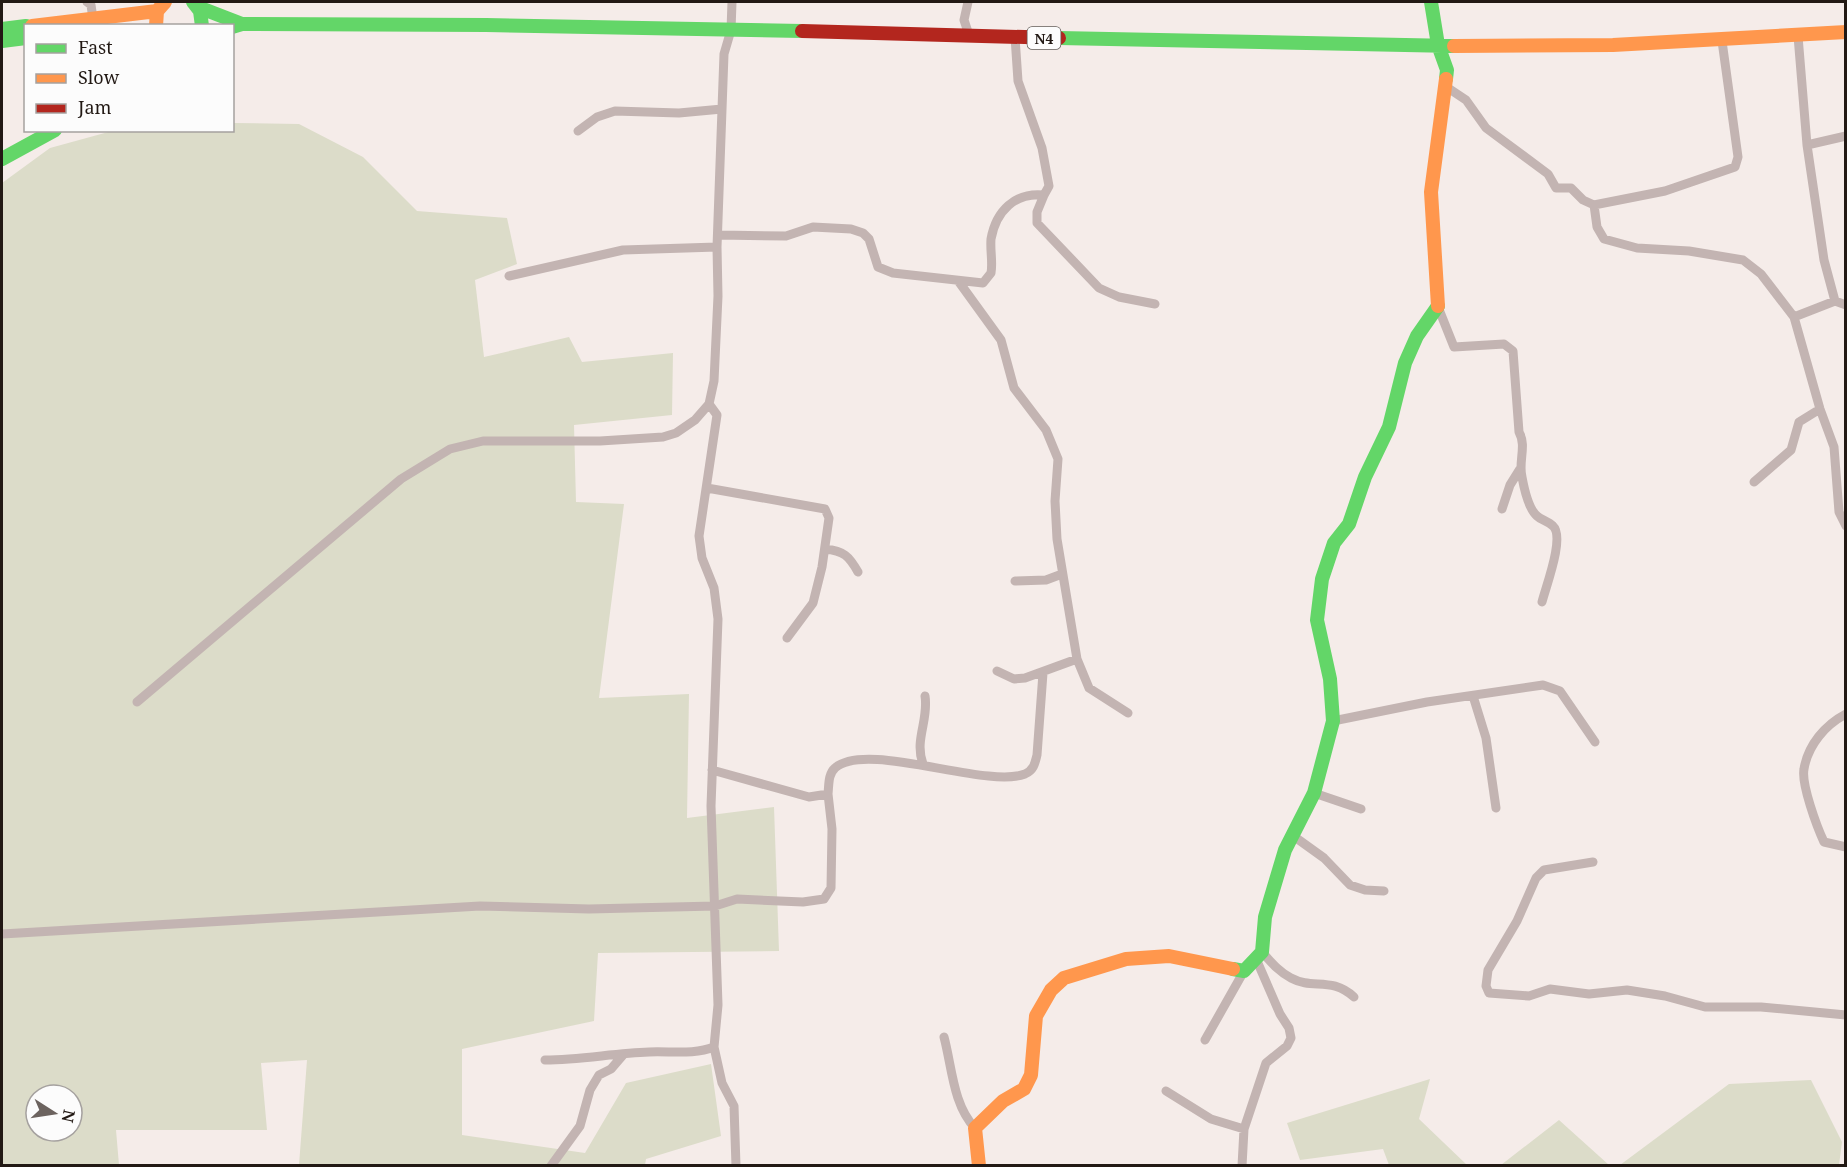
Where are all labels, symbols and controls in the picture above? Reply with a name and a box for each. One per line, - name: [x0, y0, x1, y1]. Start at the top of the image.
- legend: [24, 24, 234, 132]
- road number: N4: [1028, 27, 1060, 49]
- text: Fast: [78, 35, 113, 59]
- text: Slow: [78, 65, 120, 89]
- text: Jam: [77, 95, 112, 119]
- north arrow: [24, 1083, 84, 1143]
- text: N: [57, 1108, 81, 1125]

